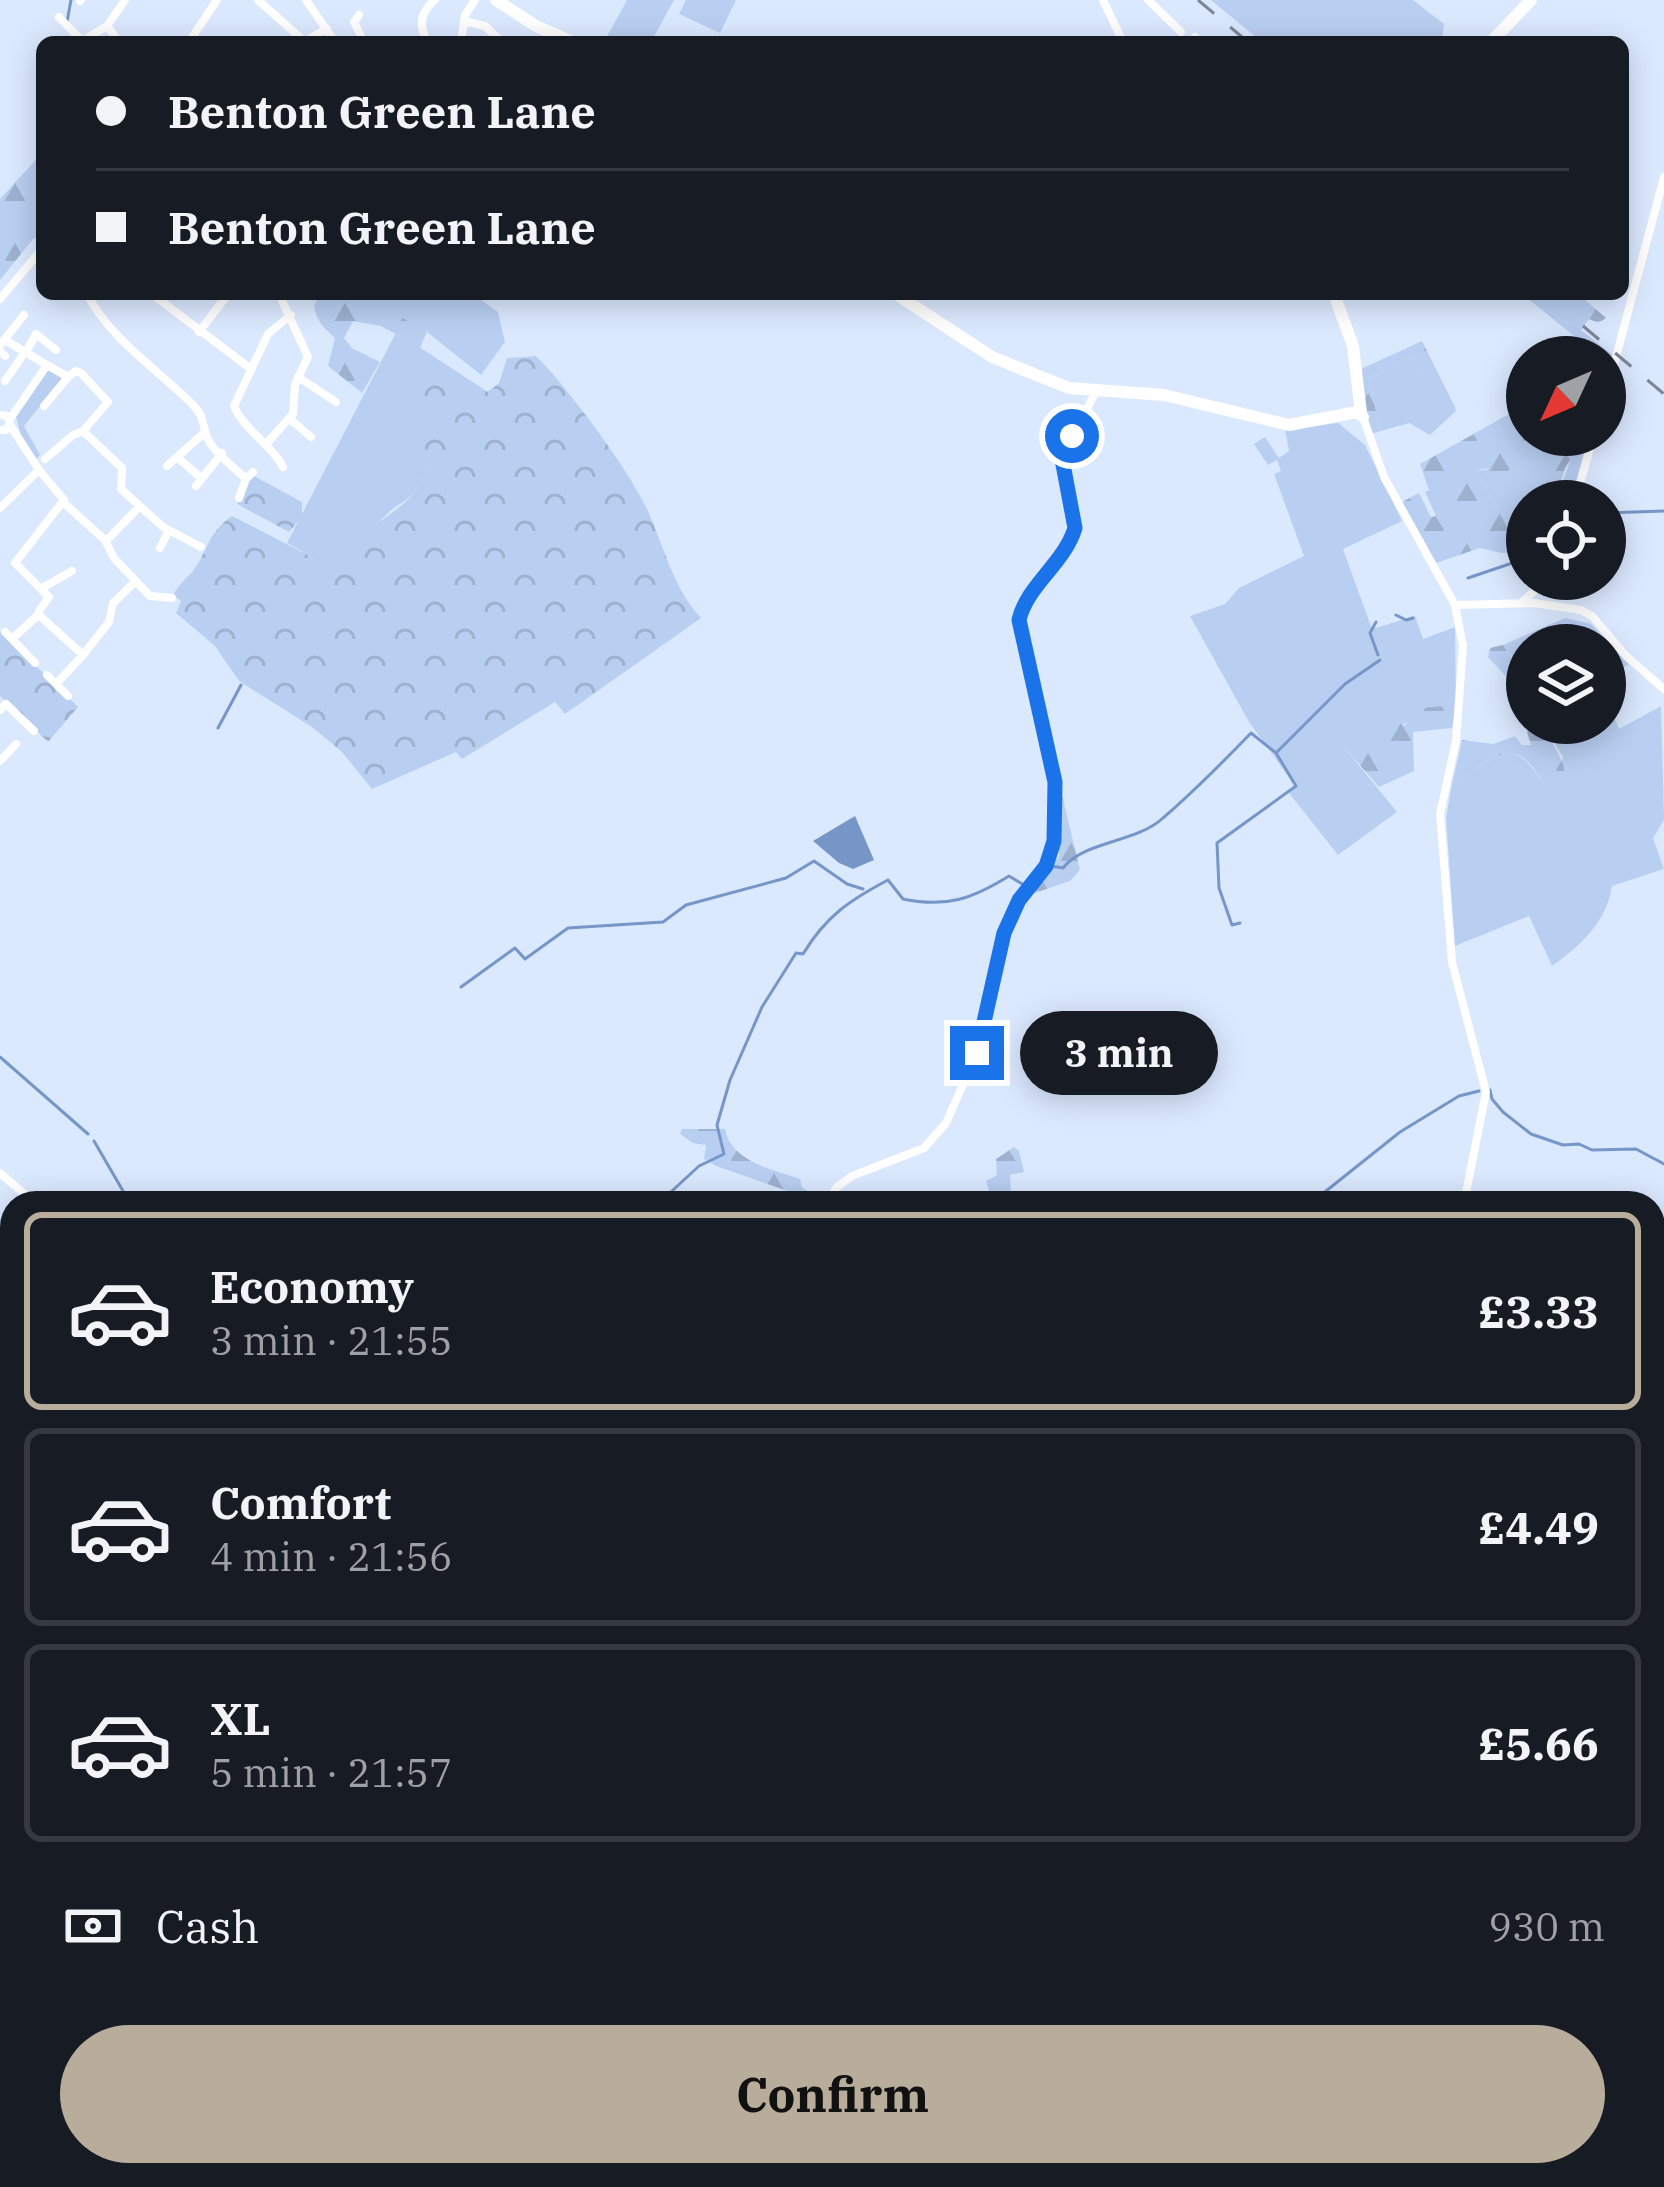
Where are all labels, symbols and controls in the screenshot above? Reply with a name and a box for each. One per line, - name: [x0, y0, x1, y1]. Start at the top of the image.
- text: Benton Green Lane: [168, 82, 596, 140]
- text: Benton Green Lane: [168, 198, 596, 256]
- north arrow: [1506, 336, 1626, 456]
- map controls: [1506, 336, 1626, 744]
- route start: [1045, 409, 1099, 463]
- button: locate: [1506, 480, 1626, 600]
- button: layers: [1506, 624, 1626, 744]
- callout: 3 min: [1019, 1011, 1217, 1095]
- route end: [950, 1026, 1004, 1080]
- text: 3 min: [1064, 1027, 1174, 1078]
- icon: car: [66, 1257, 174, 1365]
- text: Economy: [210, 1257, 414, 1315]
- text: £3.33: [1479, 1282, 1599, 1340]
- text: 3 min · 21:55: [210, 1315, 452, 1366]
- icon: car: [66, 1473, 174, 1581]
- text: Comfort: [210, 1473, 391, 1531]
- text: £4.49: [1479, 1498, 1599, 1556]
- text: 4 min · 21:56: [210, 1531, 452, 1582]
- icon: car: [66, 1689, 174, 1797]
- text: XL: [210, 1689, 271, 1747]
- text: £5.66: [1479, 1714, 1599, 1772]
- text: 5 min · 21:57: [210, 1747, 452, 1798]
- icon: cash: [60, 1893, 126, 1959]
- text: Cash: [156, 1897, 259, 1955]
- text: 930 m: [1489, 1901, 1605, 1952]
- button: Confirm: [60, 2025, 1605, 2163]

